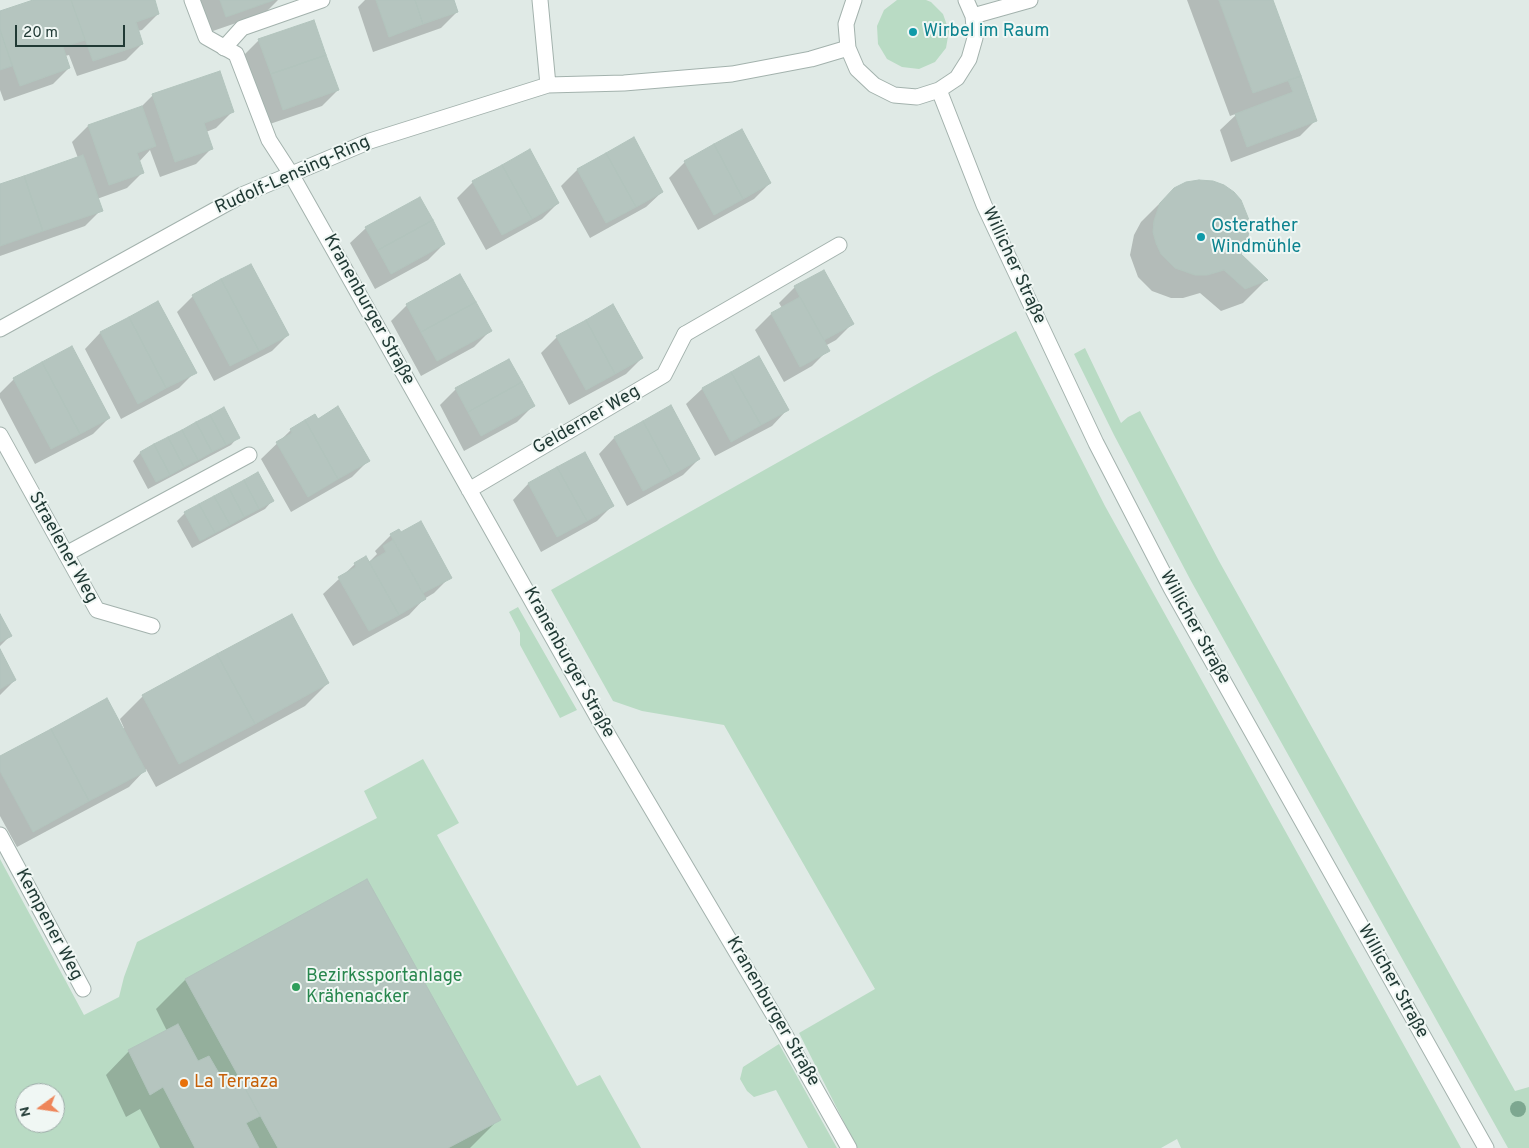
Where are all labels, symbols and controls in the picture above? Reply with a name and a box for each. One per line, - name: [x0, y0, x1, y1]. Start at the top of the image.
- scale bar: [18, 15, 128, 47]
- place label: Wirbel im Raum: [923, 21, 1049, 43]
- text: 20 m: [23, 24, 58, 43]
- marker: Wirbel im Raum: [907, 26, 919, 38]
- street label: Rudolf-Lensing-Ring: [212, 132, 374, 220]
- street label: Willicher Straße: [976, 204, 1050, 328]
- place label: Osterather Windmühle: [1211, 216, 1301, 258]
- street label: Kranenburger Straße: [318, 231, 418, 389]
- marker: Osterather Windmühle: [1195, 231, 1207, 243]
- street label: Gelderner Weg: [530, 382, 644, 460]
- street label: Straelener Weg: [23, 489, 101, 607]
- street label: Willicher Straße: [1154, 567, 1234, 689]
- street label: Kranenburger Straße: [518, 584, 618, 742]
- street label: Kempener Weg: [9, 865, 87, 985]
- street label: Willicher Straße: [1352, 921, 1432, 1043]
- street label: Kranenburger Straße: [720, 933, 824, 1091]
- place label: Bezirkssportanlage Krähenacker: [306, 966, 462, 1009]
- marker: Bezirkssportanlage Krähenacker: [290, 981, 302, 993]
- place label: La Terraza: [194, 1072, 278, 1094]
- marker: La Terraza: [178, 1077, 190, 1089]
- north arrow: [15, 1083, 65, 1133]
- text: N: [16, 1105, 35, 1118]

